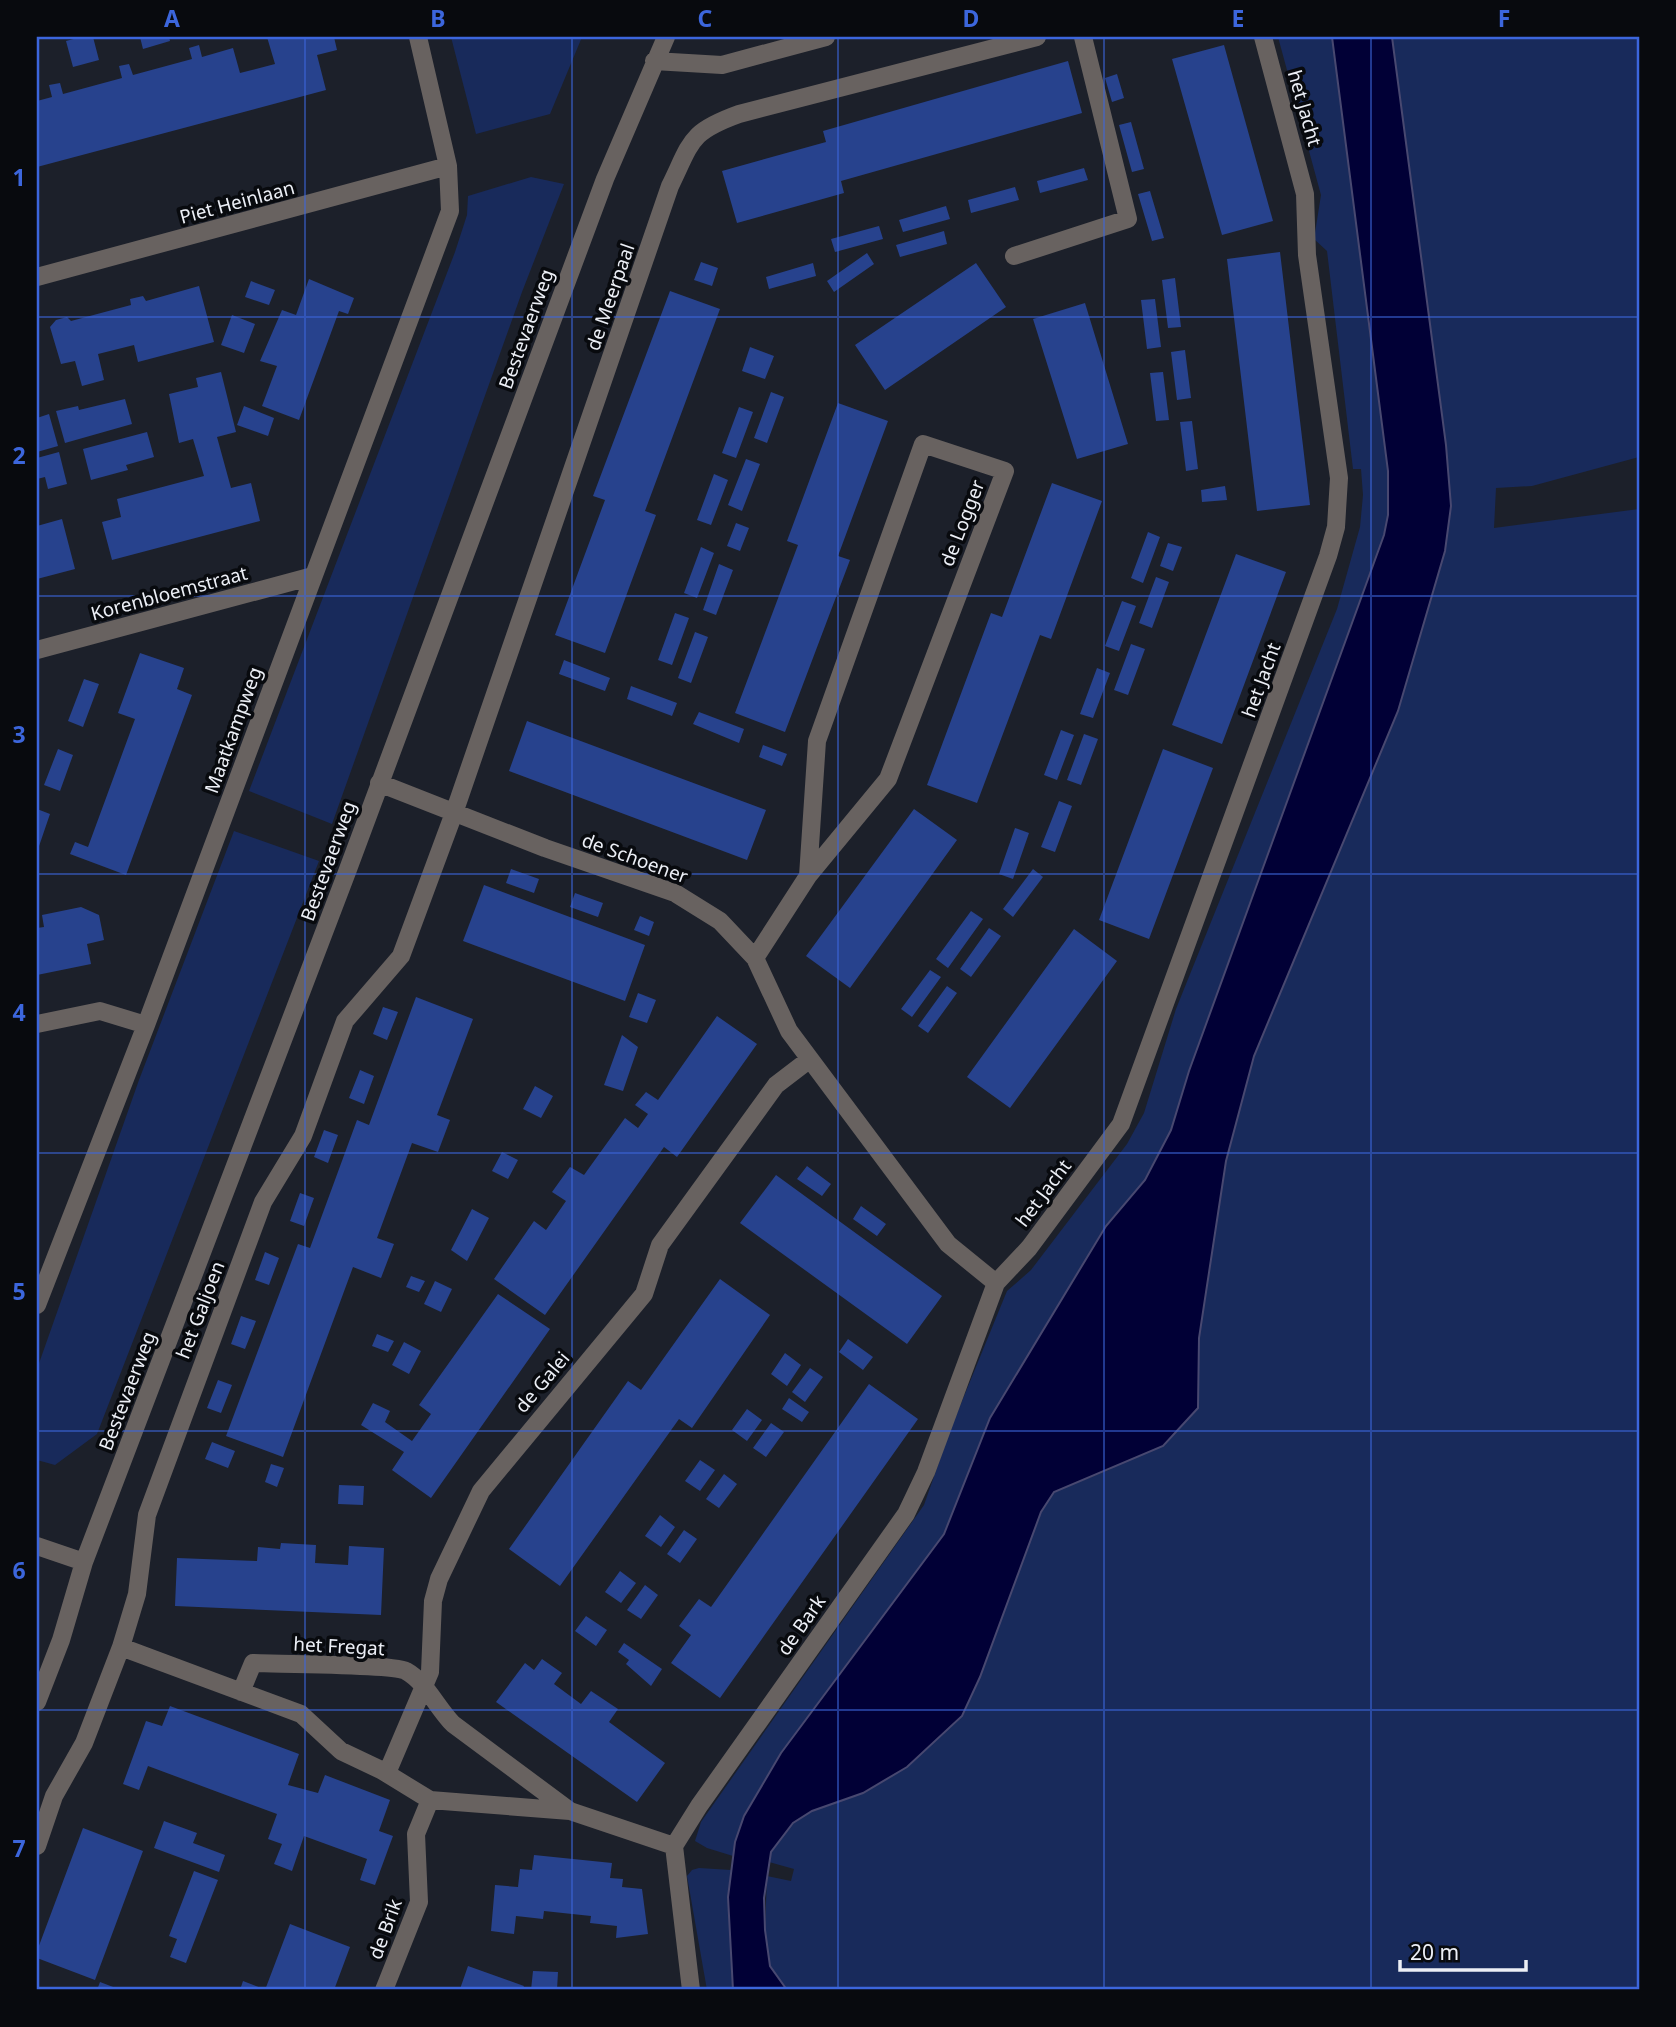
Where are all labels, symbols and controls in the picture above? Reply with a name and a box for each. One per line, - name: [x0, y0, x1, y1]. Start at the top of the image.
- text: A: [164, 2, 180, 34]
- text: B: [430, 2, 446, 34]
- text: C: [698, 2, 713, 34]
- text: D: [963, 2, 979, 34]
- text: E: [1232, 2, 1244, 34]
- text: F: [1498, 2, 1510, 34]
- street label: het Jacht: [1282, 67, 1328, 149]
- text: 1: [12, 161, 26, 193]
- street label: Piet Heinlaan: [176, 174, 298, 230]
- street label: de Meerpaal: [580, 240, 640, 354]
- street label: Bestevaerweg: [492, 266, 560, 392]
- text: 2: [12, 439, 26, 471]
- street label: de Logger: [934, 476, 990, 570]
- street label: Korenbloemstraat: [88, 560, 250, 626]
- street label: het Jacht: [1235, 639, 1287, 721]
- street label: Maatkampweg: [198, 663, 268, 797]
- text: 3: [12, 718, 26, 750]
- street label: Bestevaerweg: [294, 798, 362, 924]
- street label: de Schoener: [578, 827, 692, 889]
- text: 4: [12, 996, 26, 1028]
- street label: het Jacht: [1009, 1154, 1077, 1232]
- street label: het Galjoen: [169, 1257, 231, 1363]
- text: 5: [12, 1275, 26, 1307]
- street label: Bestevaerweg: [92, 1328, 162, 1454]
- street label: de Galei: [509, 1346, 575, 1418]
- text: 6: [12, 1554, 26, 1586]
- street label: de Bark: [771, 1590, 831, 1660]
- street label: het Fregat: [293, 1631, 386, 1661]
- text: 7: [12, 1832, 26, 1864]
- street label: de Brik: [362, 1895, 408, 1963]
- scale bar: [1400, 1929, 1526, 1973]
- text: 20 m: [1410, 1938, 1459, 1966]

